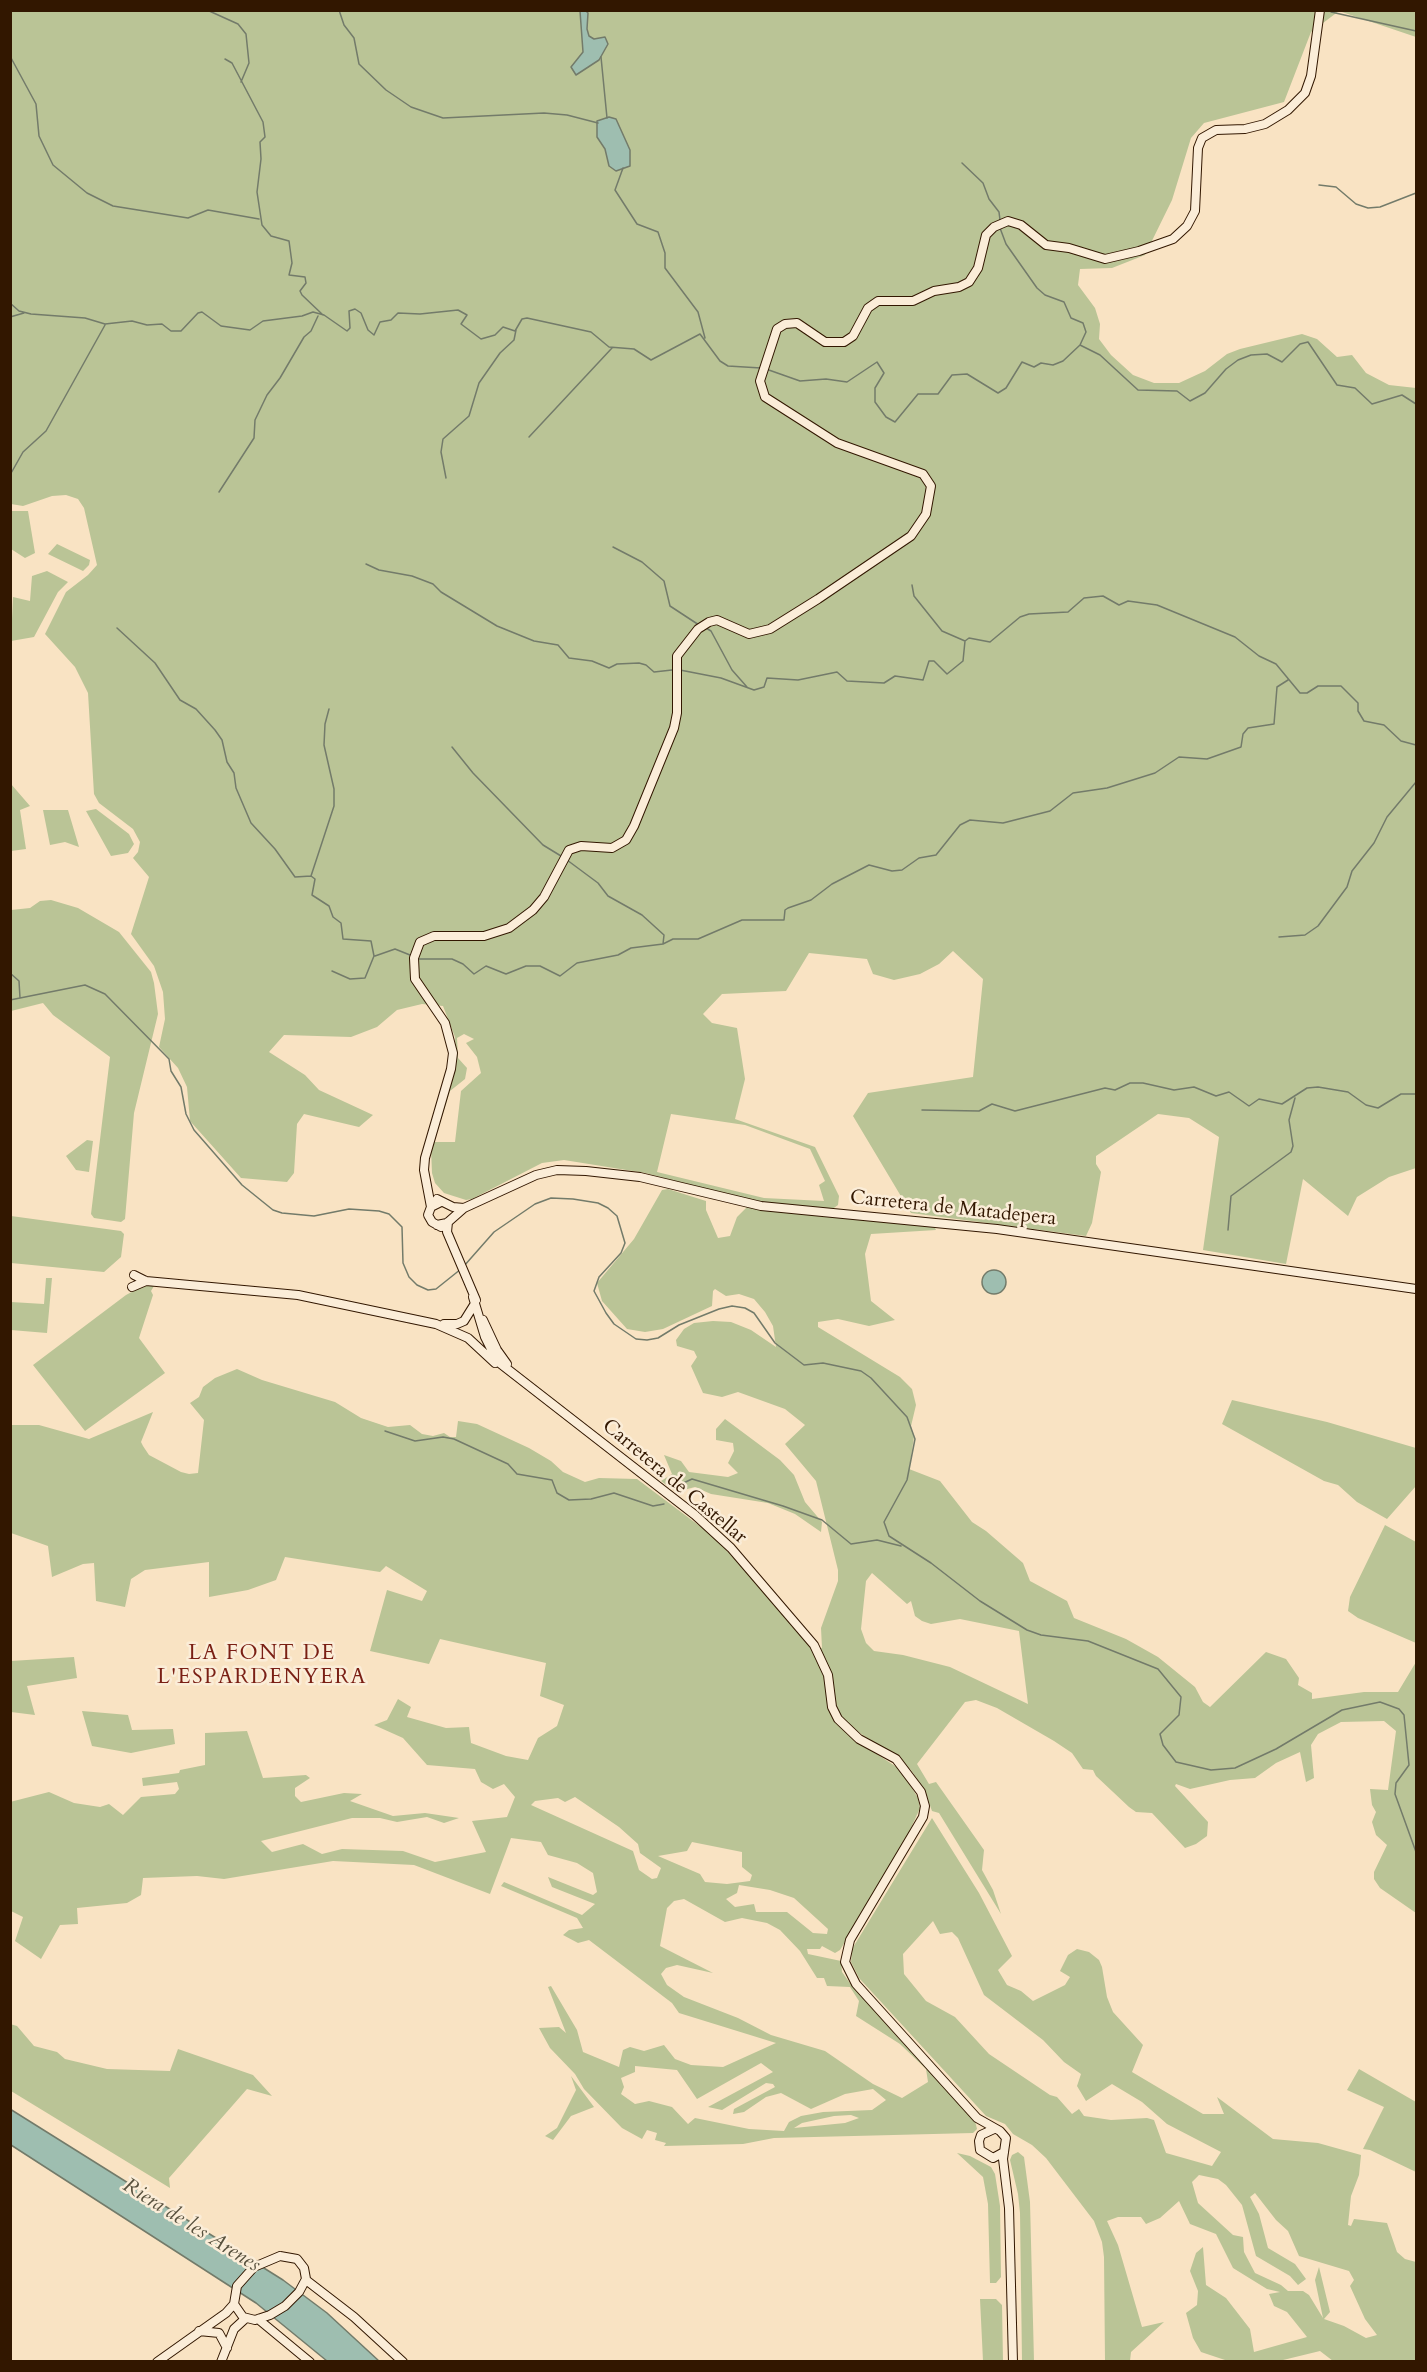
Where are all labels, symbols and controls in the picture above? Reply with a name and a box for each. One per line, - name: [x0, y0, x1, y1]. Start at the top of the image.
- street label: Carretera de Matadepera: [849, 1186, 1057, 1232]
- street label: Carretera de Castellar: [597, 1414, 751, 1550]
- district label: LA FONT DE L'ESPARDENYERA: [157, 1641, 367, 1691]
- water label: Riera de les Arenes: [118, 2174, 264, 2278]

